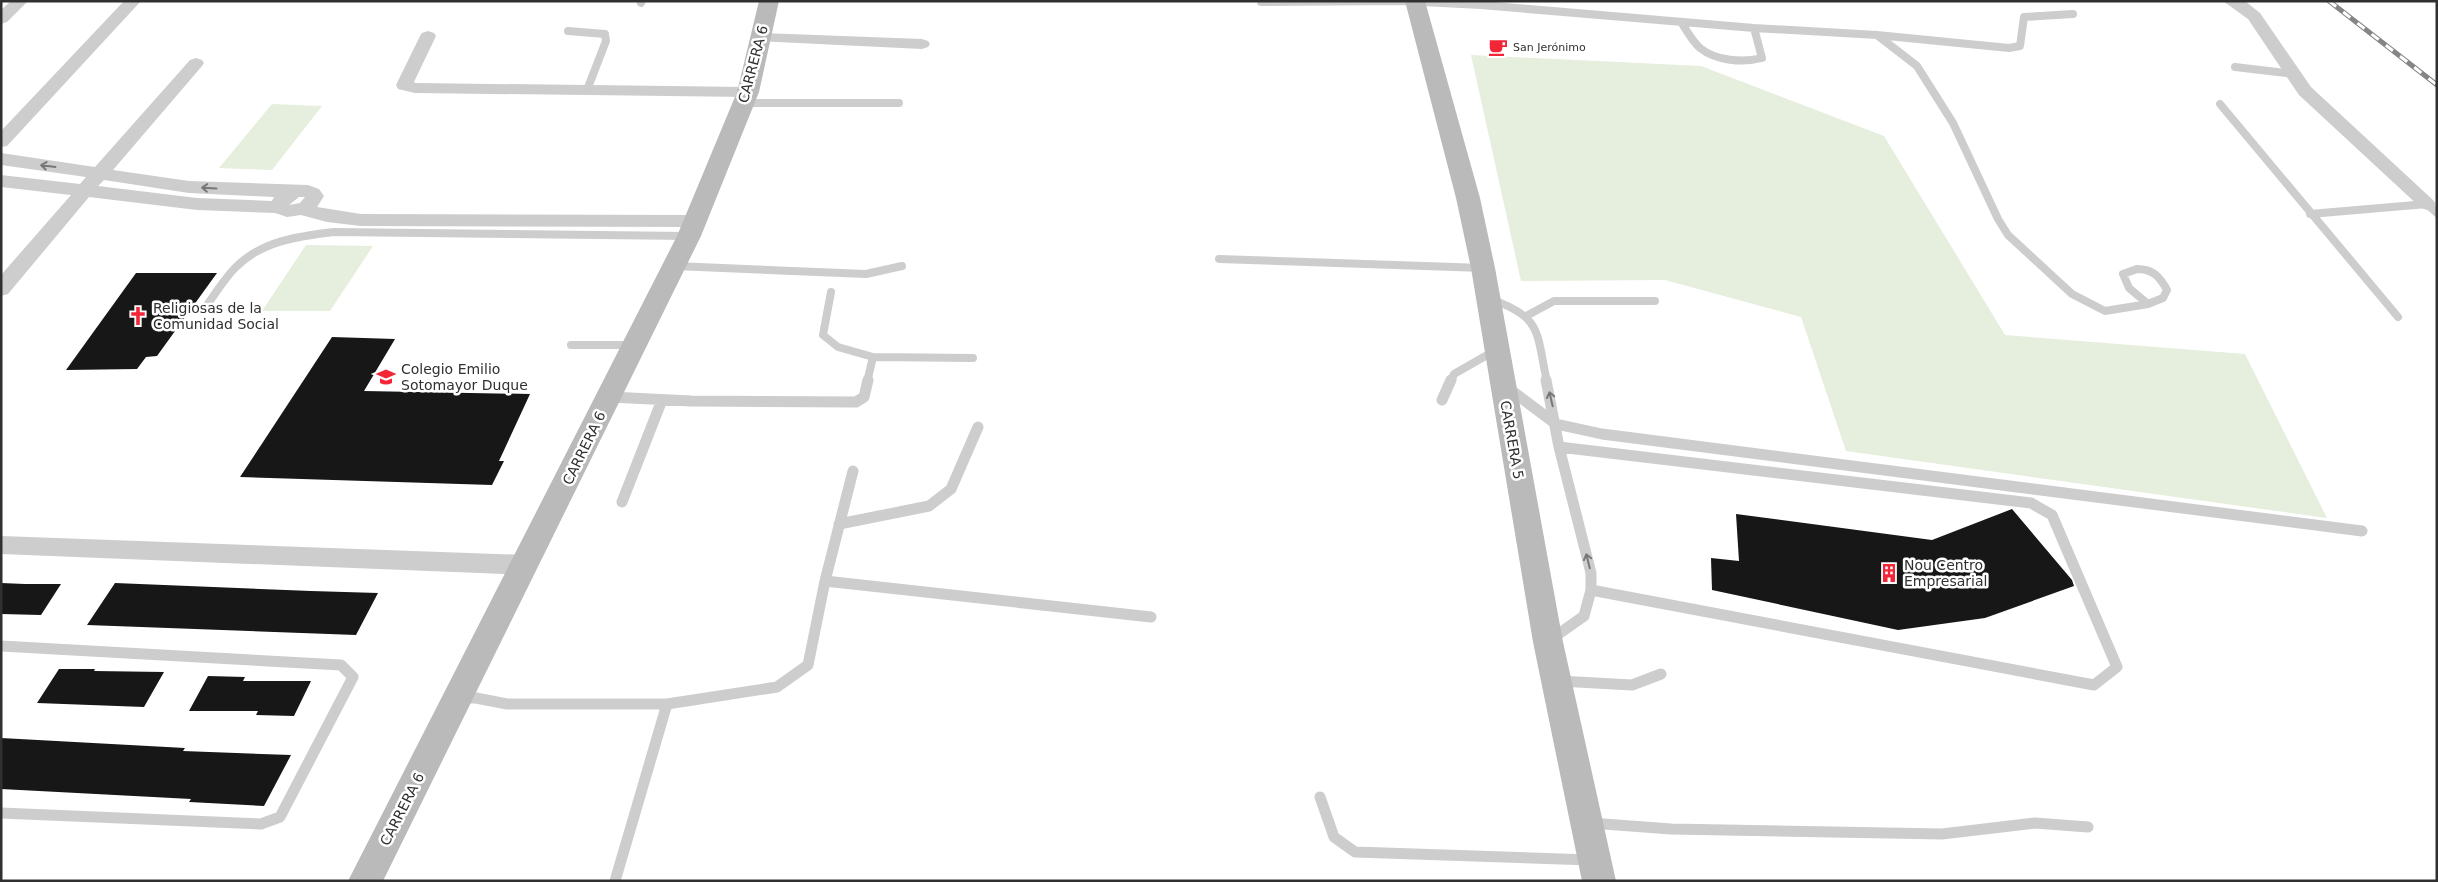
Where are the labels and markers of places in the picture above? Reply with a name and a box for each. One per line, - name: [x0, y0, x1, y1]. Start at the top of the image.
- cafe icon: San Jerónimo: [1487, 36, 1509, 58]
- place label: San Jerónimo: [1513, 41, 1586, 54]
- place label: Religiosas de la Comunidad Social: [153, 300, 279, 332]
- church icon: Religiosas de la Comunidad Social: [127, 305, 149, 327]
- place label: Colegio Emilio Sotomayor Duque: [401, 361, 528, 393]
- school or university icon: Colegio Emilio Sotomayor Duque: [375, 366, 397, 388]
- place label: Nou Centro Empresarial: [1904, 557, 1987, 589]
- building icon: Nou Centro Empresarial: [1878, 562, 1900, 584]

